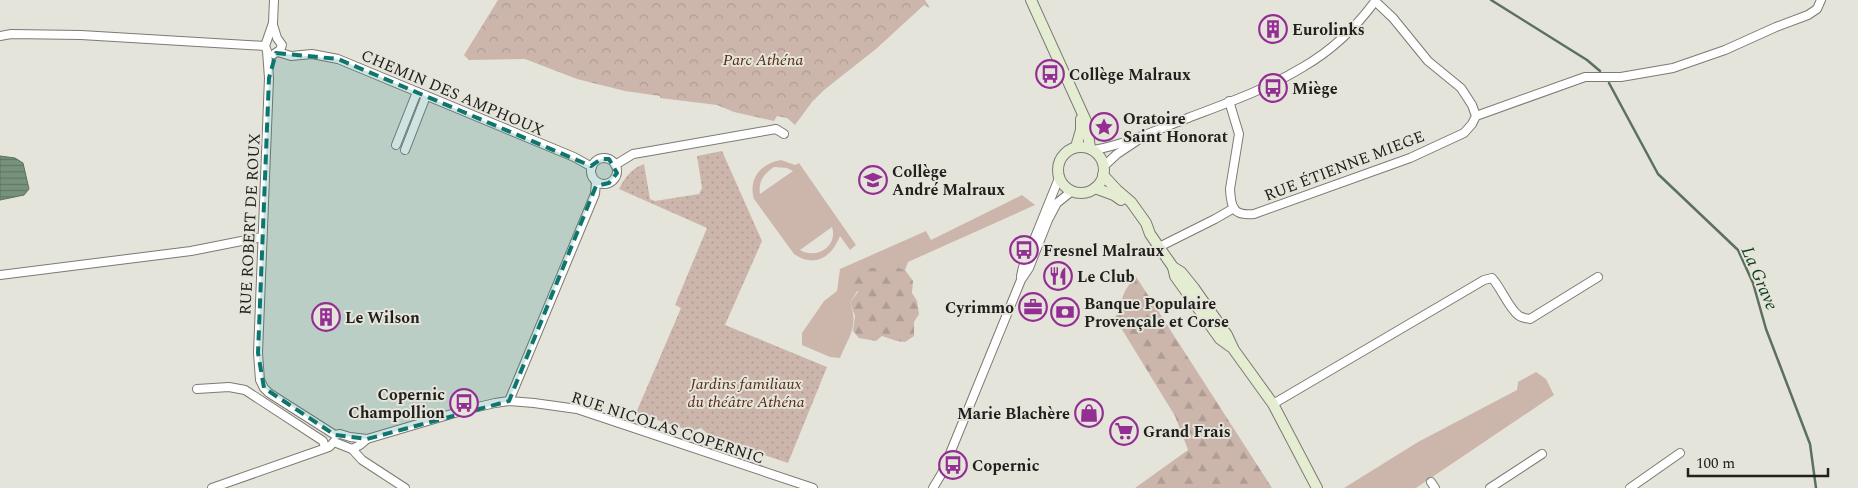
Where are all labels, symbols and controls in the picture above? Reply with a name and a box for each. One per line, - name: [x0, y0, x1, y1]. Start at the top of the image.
- building icon: Eurolinks: [1258, 14, 1288, 44]
- place label: Eurolinks: [1292, 18, 1365, 42]
- street label: CHEMIN DES AMPHOUX: [357, 43, 548, 142]
- park label: Parc Athéna: [723, 48, 803, 72]
- bus stop icon: Collège Malraux: [1035, 59, 1065, 89]
- place label: Collège Malraux: [1069, 63, 1191, 87]
- bus stop icon: Miège: [1258, 73, 1288, 103]
- place label: Miège: [1292, 77, 1338, 101]
- place label: Oratoire Saint Honorat: [1123, 107, 1228, 149]
- place icon: Oratoire Saint Honorat: [1089, 112, 1119, 142]
- street label: RUE ÉTIENNE MIEGE: [1261, 124, 1428, 208]
- street label: RUE ROBERT DE ROUX: [233, 132, 267, 316]
- place label: Collège André Malraux: [892, 160, 1005, 202]
- school or university icon: Collège André Malraux: [858, 165, 888, 195]
- bus stop icon: Fresnel Malraux: [1009, 235, 1039, 265]
- place label: Fresnel Malraux: [1043, 239, 1165, 263]
- water label: La Grave: [1734, 242, 1785, 314]
- restaurant icon: Le Club: [1043, 261, 1073, 291]
- place label: Le Club: [1077, 265, 1135, 289]
- office icon: Cyrimmo: [1018, 292, 1048, 322]
- place label: Banque Populaire Provençale et Corse: [1084, 292, 1229, 334]
- place label: Cyrimmo: [945, 296, 1014, 320]
- bank icon: Banque Populaire Provençale et Corse: [1050, 297, 1080, 327]
- building icon: Le Wilson: [311, 302, 341, 332]
- place label: Le Wilson: [345, 306, 420, 330]
- park label: Jardins familiaux du théâtre Athéna: [687, 372, 805, 414]
- place label: Copernic Champollion: [348, 383, 445, 425]
- street label: RUE NICOLAS COPERNIC: [568, 385, 767, 471]
- bus stop icon: Copernic Champollion: [449, 388, 479, 418]
- shop icon: Marie Blachère: [1074, 398, 1104, 428]
- place label: Marie Blachère: [957, 402, 1070, 426]
- supermarket icon: Grand Frais: [1109, 416, 1139, 446]
- place label: Grand Frais: [1143, 420, 1231, 444]
- scale bar: [1688, 446, 1828, 478]
- bus stop icon: Copernic: [938, 450, 968, 480]
- text: 100 m: [1696, 452, 1735, 475]
- place label: Copernic: [972, 454, 1040, 478]

